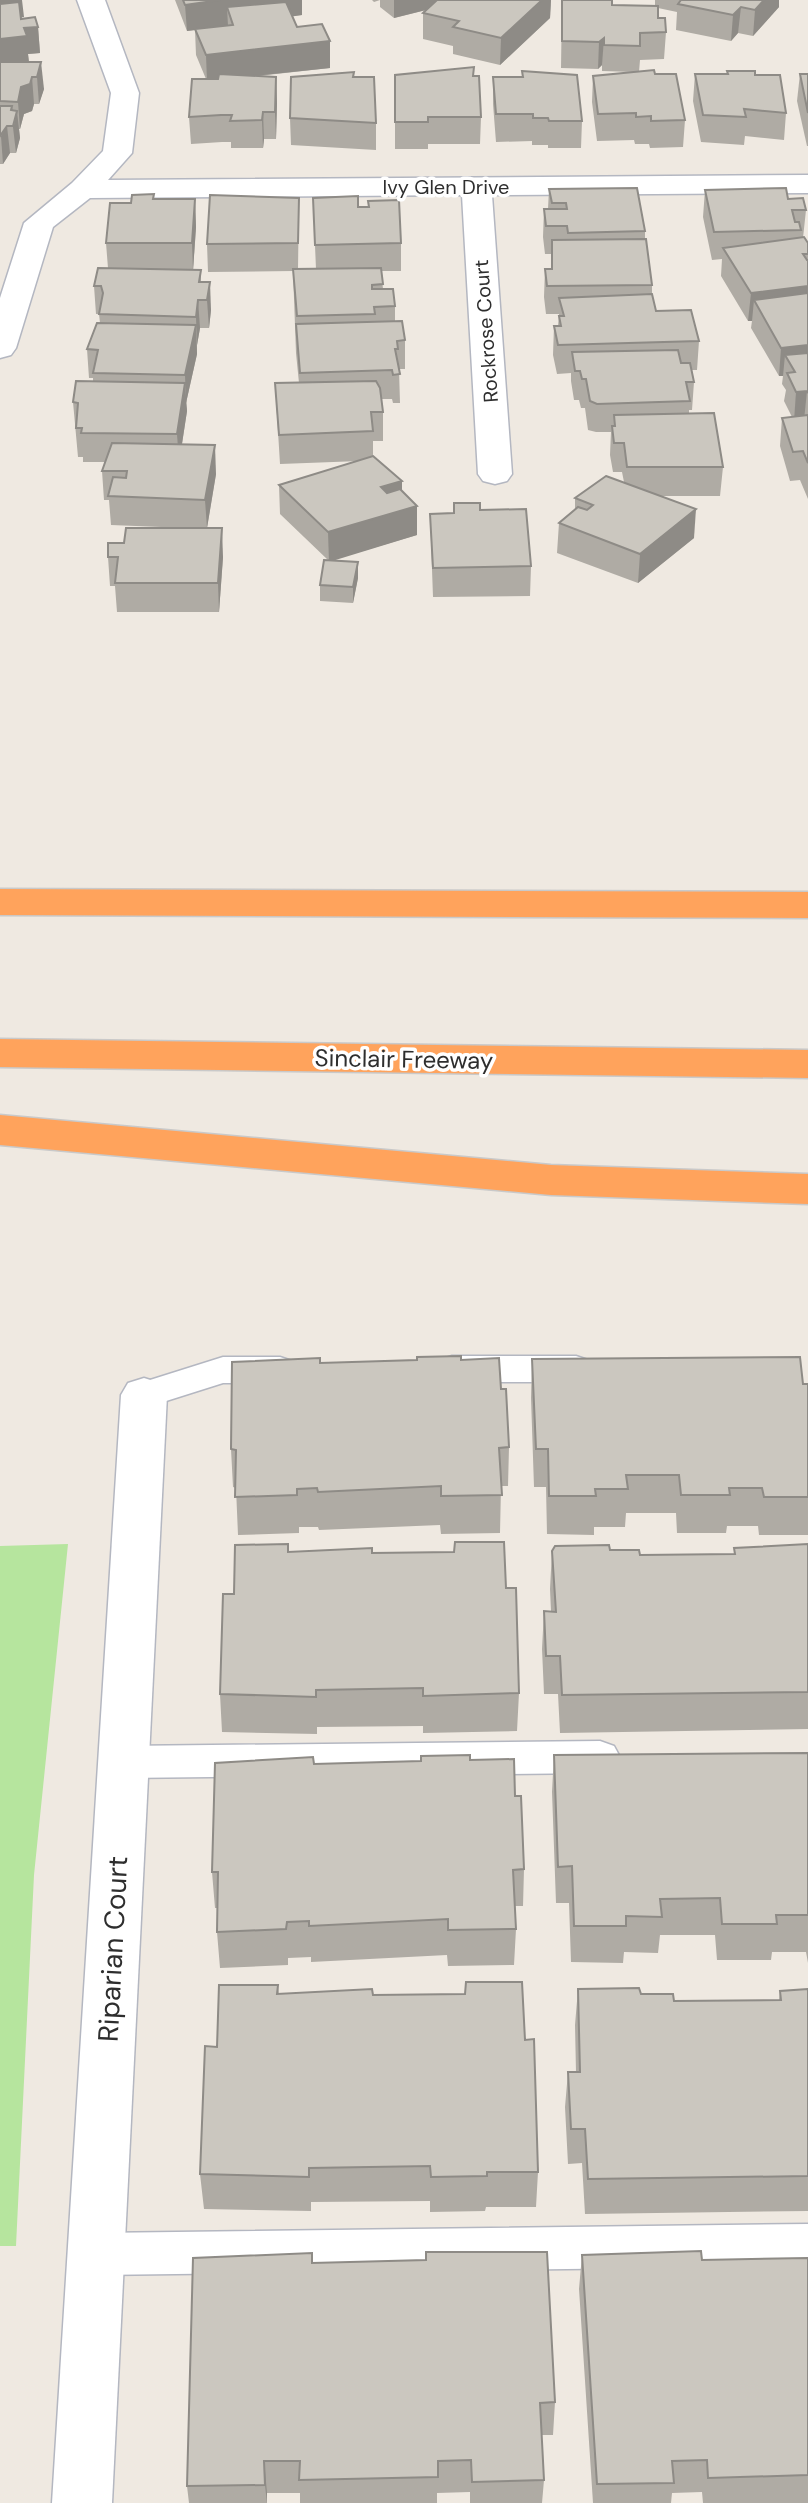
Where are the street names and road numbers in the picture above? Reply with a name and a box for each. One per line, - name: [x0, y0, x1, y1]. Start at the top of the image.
- street label: Ivy Glen Drive: [383, 174, 509, 200]
- street label: Rockrose Court: [468, 259, 504, 403]
- street label: Sinclair Freeway: [314, 1042, 494, 1076]
- street label: Riparian Court: [90, 1855, 136, 2043]

